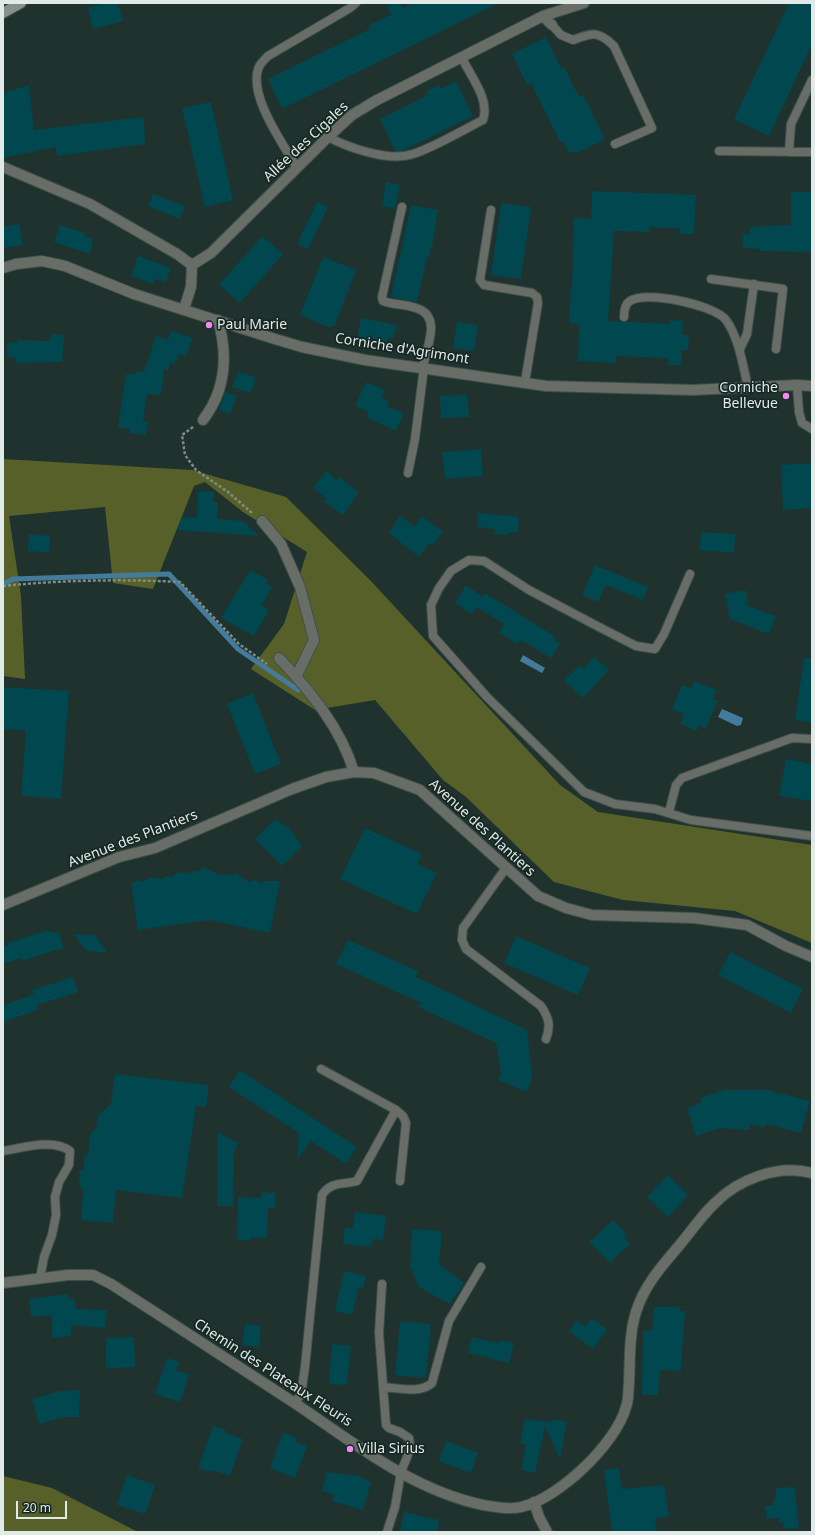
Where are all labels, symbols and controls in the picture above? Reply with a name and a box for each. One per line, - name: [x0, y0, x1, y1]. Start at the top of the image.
- street label: Allée des Cigales: [260, 98, 352, 186]
- place label: Paul Marie: [217, 317, 287, 333]
- marker: Paul Marie: [204, 320, 214, 330]
- street label: Corniche d'Agrimont: [334, 330, 470, 368]
- place label: Corniche Bellevue: [719, 380, 778, 412]
- marker: Corniche Bellevue: [781, 391, 791, 401]
- street label: Avenue des Plantiers: [425, 776, 539, 880]
- street label: Avenue des Plantiers: [66, 807, 200, 871]
- street label: Chemin des Plateaux Fleuris: [191, 1316, 355, 1430]
- place label: Villa Sirius: [358, 1441, 425, 1457]
- marker: Villa Sirius: [345, 1444, 355, 1454]
- scale bar: [18, 1493, 69, 1519]
- text: 20 m: [23, 1499, 51, 1516]

